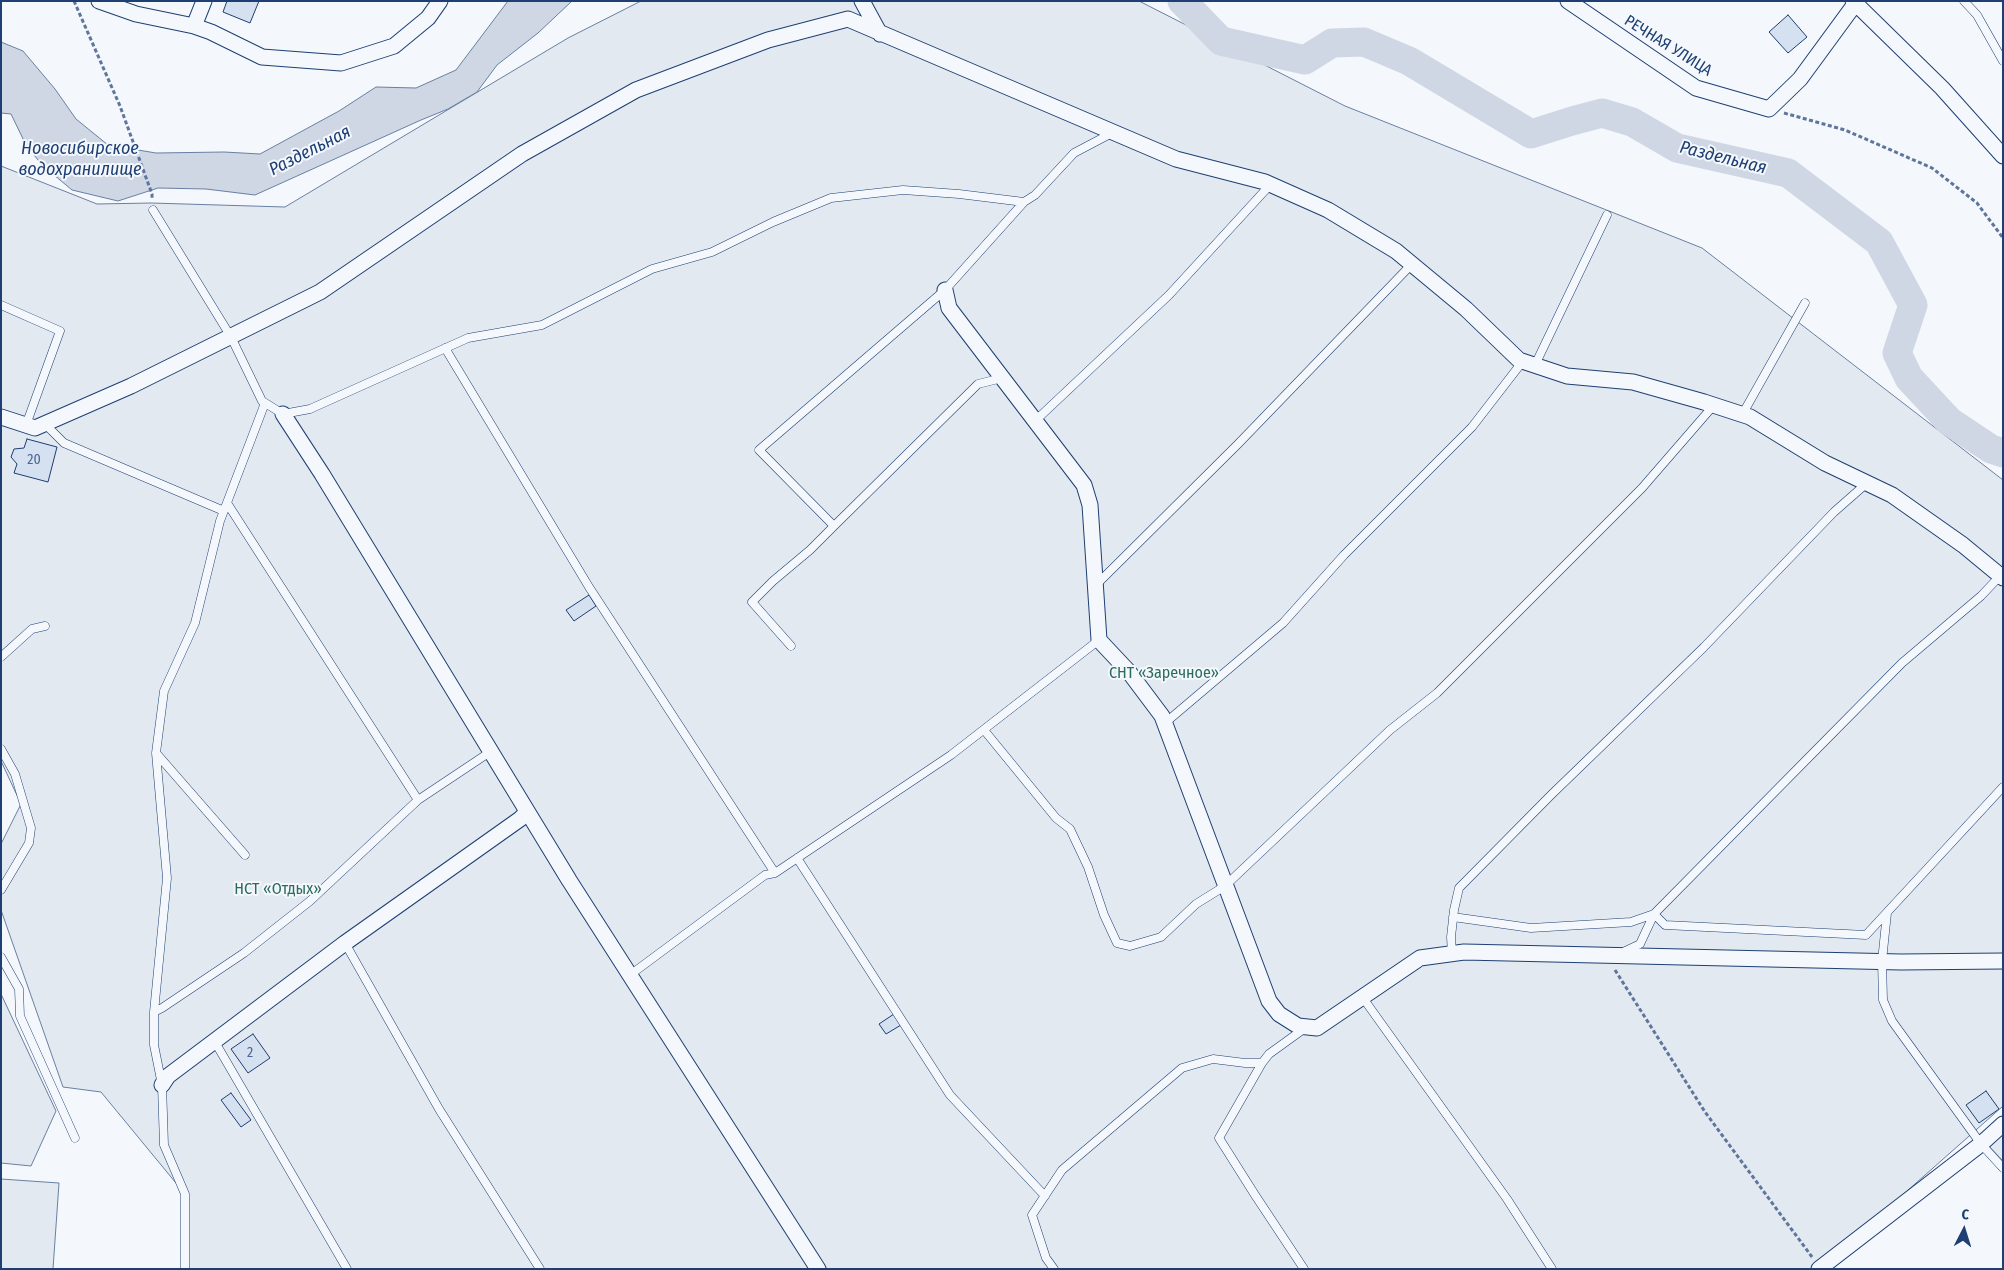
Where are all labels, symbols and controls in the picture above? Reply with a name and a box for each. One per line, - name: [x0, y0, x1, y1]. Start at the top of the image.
- street label: РЕЧНАЯ УЛИЦА: [1621, 11, 1715, 81]
- water label: Раздельная: [265, 121, 355, 181]
- water label: Раздельная: [1677, 137, 1769, 179]
- water label: Новосибирское водохранилище: [19, 138, 141, 180]
- house number: 20: [27, 452, 41, 468]
- park label: СНТ «Заречное»: [1109, 664, 1219, 684]
- park label: НСТ «Отдых»: [234, 880, 322, 900]
- house number: 2: [247, 1045, 253, 1061]
- north arrow: [1939, 1205, 1989, 1255]
- text: С: [1961, 1206, 1970, 1223]

